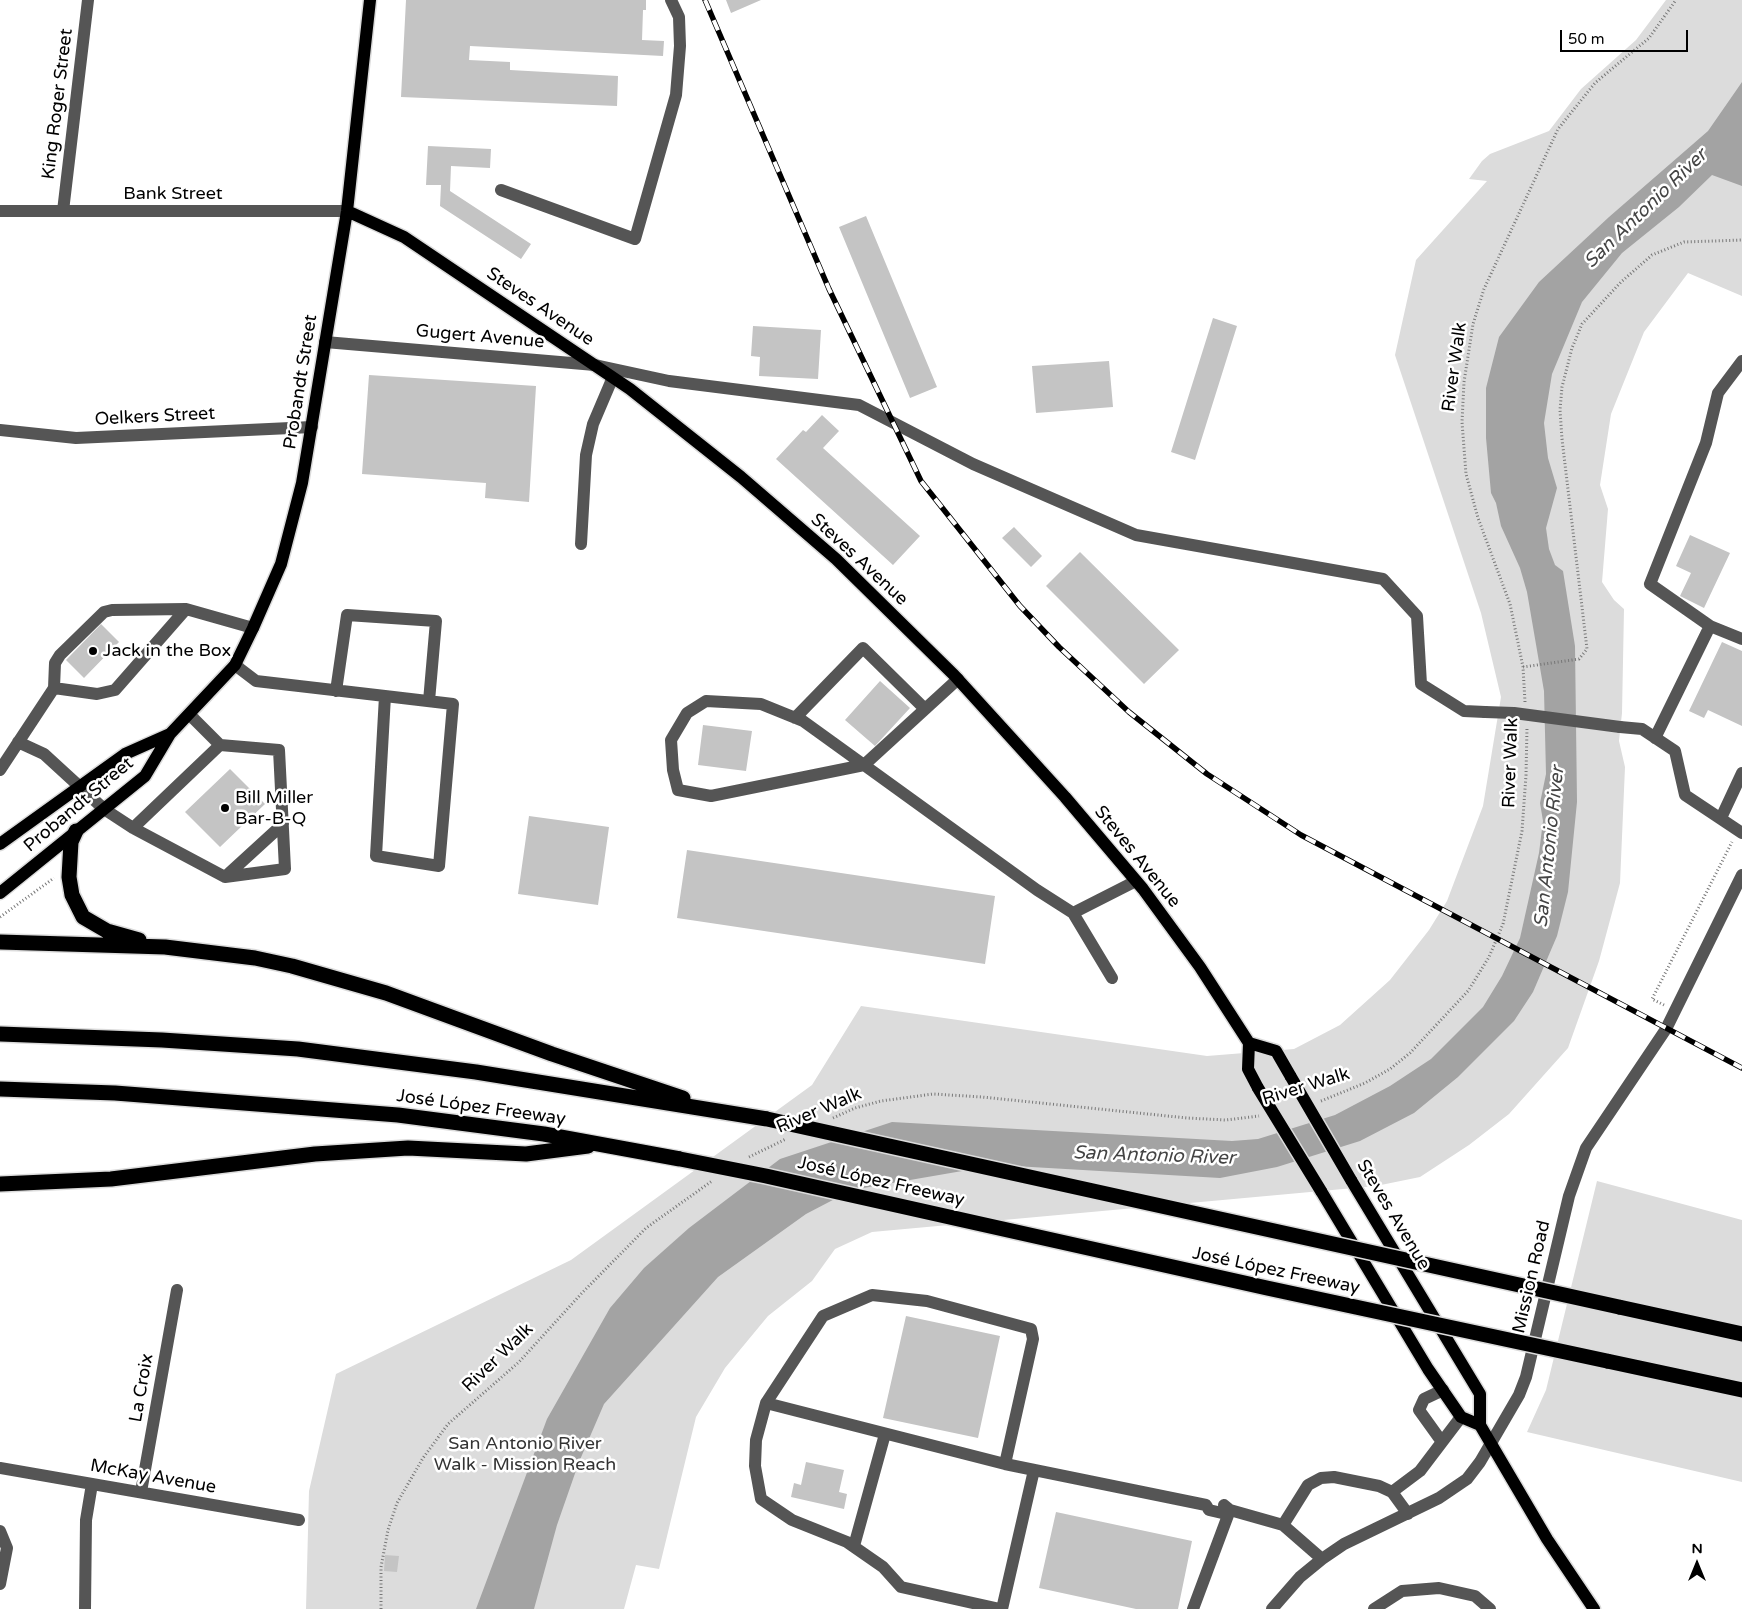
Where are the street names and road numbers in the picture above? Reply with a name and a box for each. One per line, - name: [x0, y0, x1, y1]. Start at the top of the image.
- street label: King Roger Street: [38, 27, 78, 181]
- street label: Bank Street: [123, 183, 223, 205]
- street label: Steves Avenue: [482, 263, 598, 351]
- street label: Probandt Street: [280, 313, 322, 451]
- street label: Gugert Avenue: [415, 321, 545, 353]
- street label: River Walk: [1438, 321, 1472, 413]
- street label: Oelkers Street: [94, 403, 216, 431]
- street label: Steves Avenue: [806, 510, 912, 610]
- street label: River Walk: [1499, 717, 1523, 809]
- street label: Probandt Street: [20, 753, 138, 857]
- street label: Steves Avenue: [1089, 802, 1185, 912]
- street label: River Walk: [1260, 1063, 1352, 1111]
- street label: River Walk: [773, 1083, 865, 1139]
- street label: José López Freeway: [395, 1085, 567, 1131]
- street label: José López Freeway: [796, 1152, 966, 1212]
- street label: Steves Avenue: [1352, 1156, 1434, 1274]
- street label: Mission Road: [1509, 1218, 1555, 1336]
- street label: José López Freeway: [1190, 1243, 1362, 1299]
- street label: River Walk: [458, 1319, 538, 1397]
- street label: La Croix: [125, 1352, 159, 1424]
- street label: McKay Avenue: [88, 1455, 218, 1499]

